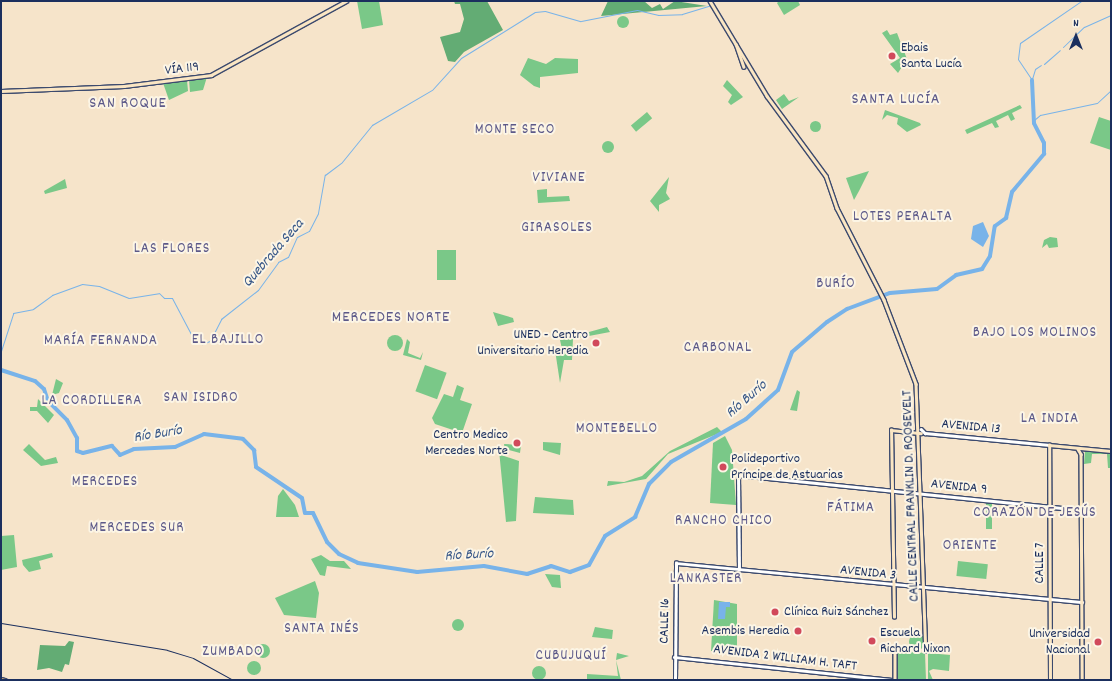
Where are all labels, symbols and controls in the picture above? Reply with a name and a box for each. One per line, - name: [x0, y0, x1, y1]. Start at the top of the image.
- north arrow: [1056, 16, 1096, 56]
- text: N: [1073, 16, 1079, 32]
- place label: Ebais Santa Lucía: [901, 40, 962, 72]
- marker: Ebais Santa Lucía: [886, 50, 898, 62]
- street label: VÍA 119: [164, 59, 200, 79]
- district label: SANTA LUCÍA: [852, 90, 940, 110]
- district label: SAN ROQUE: [89, 94, 167, 114]
- district label: MONTE SECO: [475, 122, 555, 140]
- district label: VIVIANE: [532, 170, 586, 188]
- district label: LOTES PERALTA: [853, 209, 953, 227]
- water label: Quebrada Seca: [239, 216, 309, 292]
- district label: GIRASOLES: [521, 220, 593, 238]
- district label: LAS FLORES: [134, 241, 210, 259]
- district label: BURÍO: [816, 276, 856, 294]
- district label: MERCEDES NORTE: [332, 308, 450, 328]
- district label: BAJO LOS MOLINOS: [973, 325, 1097, 343]
- place label: UNED - Centro Universitario Heredia: [477, 327, 588, 360]
- district label: EL BAJILLO: [192, 332, 264, 350]
- district label: MARÍA FERNANDA: [44, 333, 158, 351]
- marker: UNED - Centro Universitario Heredia: [591, 338, 601, 348]
- district label: CARBONAL: [684, 340, 752, 358]
- water label: Río Burío: [723, 377, 771, 423]
- district label: SAN ISIDRO: [163, 390, 239, 408]
- street label: CALLE CENTRAL FRANKLIN D. ROOSEVELT: [899, 390, 923, 602]
- district label: LA CORDILLERA: [41, 393, 143, 411]
- district label: LA INDIA: [1021, 411, 1079, 429]
- street label: AVENIDA 13: [941, 416, 1001, 438]
- district label: MONTEBELLO: [576, 421, 658, 439]
- water label: Río Burío: [133, 422, 183, 448]
- place label: Centro Medico Mercedes Norte: [425, 427, 508, 460]
- marker: Centro Medico Mercedes Norte: [511, 437, 523, 449]
- place label: Polideportivo Príncipe de Astuarias: [731, 451, 843, 484]
- marker: Polideportivo Príncipe de Astuarias: [718, 462, 728, 472]
- district label: MERCEDES: [72, 474, 138, 492]
- street label: AVENIDA 9: [930, 476, 988, 498]
- district label: FÁTIMA: [827, 500, 875, 518]
- district label: CORAZÓN DE JESÚS: [973, 505, 1097, 523]
- district label: RANCHO CHICO: [675, 513, 773, 531]
- district label: MERCEDES SUR: [90, 520, 184, 538]
- district label: ORIENTE: [943, 538, 997, 556]
- street label: CALLE 7: [1032, 543, 1048, 583]
- water label: Río Burío: [444, 546, 494, 566]
- street label: AVENIDA 3: [839, 562, 897, 584]
- district label: LANKASTER: [670, 571, 742, 589]
- street label: CALLE 16: [656, 598, 674, 644]
- place label: Clínica Ruiz Sánchez: [784, 604, 888, 620]
- marker: Clínica Ruiz Sánchez: [769, 606, 781, 618]
- district label: SANTA INÉS: [284, 621, 360, 639]
- place label: Asembis Heredia: [702, 623, 789, 639]
- marker: Asembis Heredia: [792, 625, 804, 637]
- place label: Escuela Richard Nixon: [880, 625, 950, 658]
- place label: Universidad Nacional: [1029, 626, 1090, 658]
- marker: Escuela Richard Nixon: [867, 636, 877, 646]
- marker: Universidad Nacional: [1093, 637, 1103, 647]
- street label: AVENIDA 2 WILLIAM H. TAFT: [712, 641, 858, 675]
- district label: ZUMBADO: [202, 644, 264, 662]
- district label: CUBUJUQUÍ: [536, 648, 606, 666]

